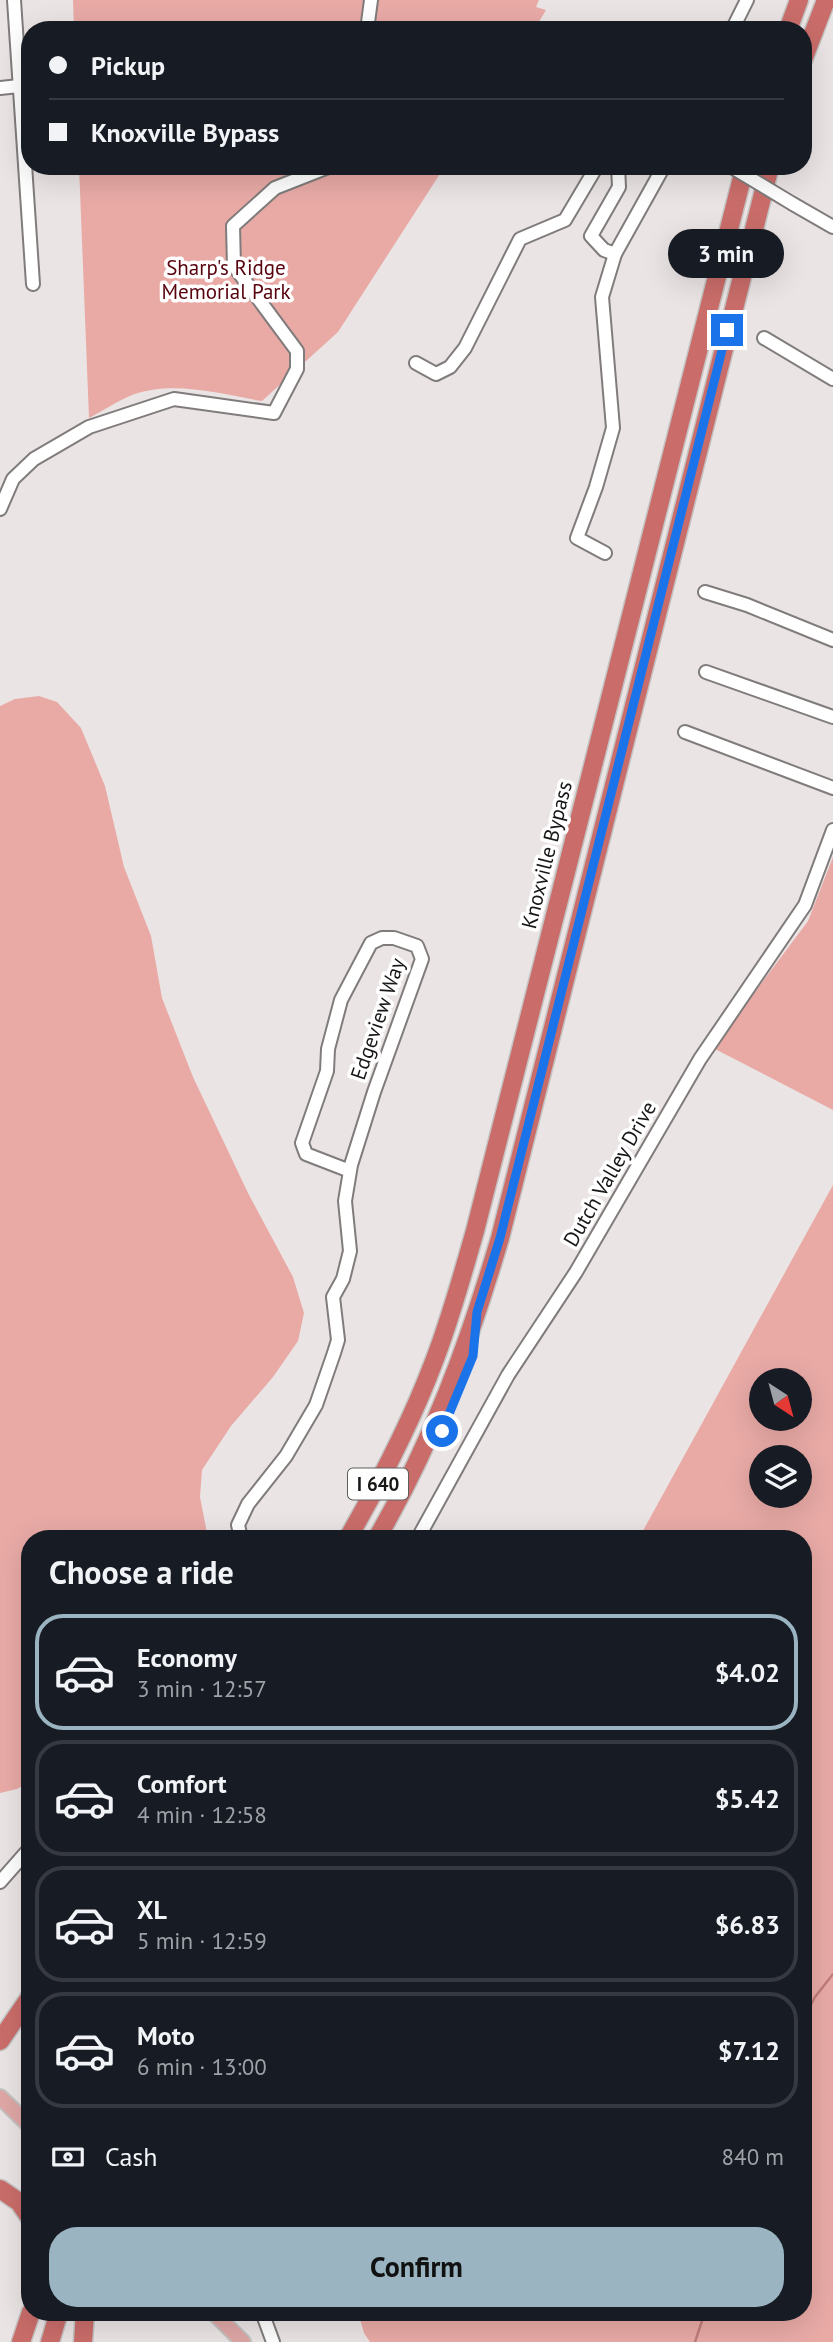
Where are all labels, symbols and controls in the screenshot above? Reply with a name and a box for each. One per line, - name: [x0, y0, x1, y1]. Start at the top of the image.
- text: Pickup: [91, 49, 165, 82]
- text: Knoxville Bypass: [91, 116, 279, 149]
- callout: 3 min: [669, 229, 785, 278]
- text: 3 min: [698, 239, 754, 268]
- park label: Sharp's Ridge Memorial Park: [161, 254, 291, 305]
- route end: [711, 314, 743, 346]
- street label: Knoxville Bypass: [515, 778, 578, 931]
- street label: Edgeview Way: [344, 954, 411, 1083]
- street label: Dutch Valley Drive: [557, 1096, 662, 1251]
- north arrow: [749, 1368, 812, 1432]
- map controls: [749, 1368, 812, 1508]
- route start: [426, 1415, 458, 1447]
- button: layers: [749, 1445, 812, 1508]
- road number: I 640: [348, 1468, 408, 1500]
- text: Choose a ride: [49, 1551, 234, 1593]
- icon: car: [53, 1641, 116, 1704]
- text: Economy: [137, 1641, 237, 1674]
- text: $4.02: [715, 1656, 780, 1689]
- text: 3 min · 12:57: [137, 1674, 267, 1703]
- icon: car: [53, 1767, 116, 1830]
- text: Comfort: [137, 1767, 227, 1800]
- text: $5.42: [715, 1782, 780, 1815]
- text: 4 min · 12:58: [137, 1800, 267, 1829]
- icon: car: [53, 1893, 116, 1956]
- text: XL: [137, 1893, 167, 1926]
- text: $6.83: [715, 1908, 780, 1941]
- text: 5 min · 12:59: [137, 1926, 267, 1955]
- icon: car: [53, 2019, 116, 2082]
- text: Moto: [137, 2019, 195, 2052]
- text: $7.12: [718, 2034, 780, 2067]
- text: 6 min · 13:00: [137, 2052, 267, 2081]
- icon: cash: [49, 2138, 87, 2176]
- text: Cash: [105, 2140, 157, 2173]
- text: 840 m: [722, 2142, 784, 2171]
- button: Confirm: [49, 2227, 784, 2307]

